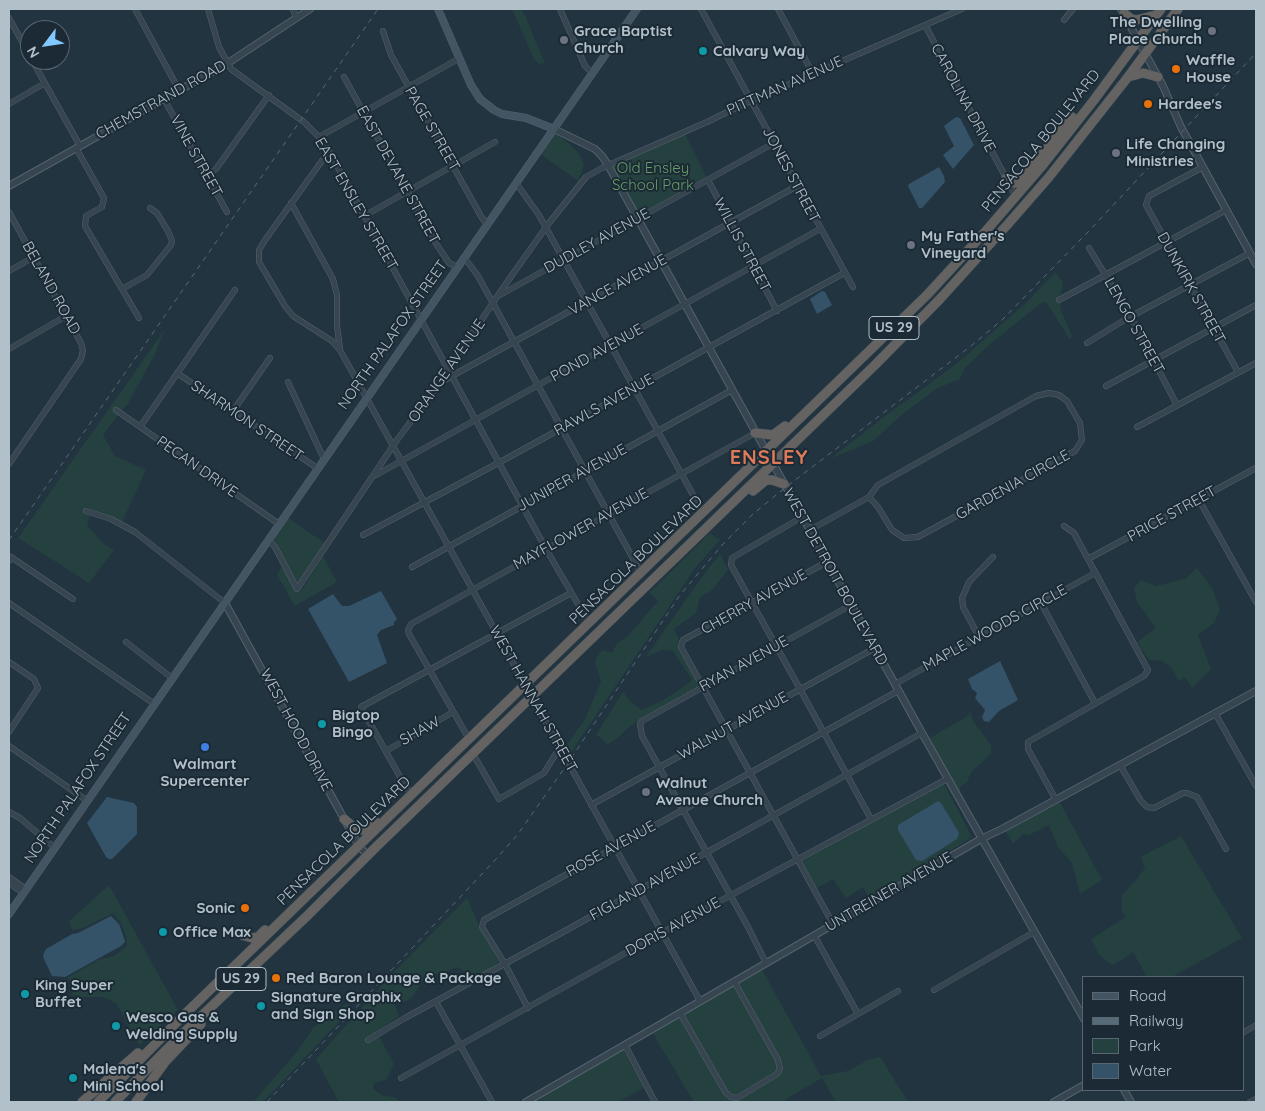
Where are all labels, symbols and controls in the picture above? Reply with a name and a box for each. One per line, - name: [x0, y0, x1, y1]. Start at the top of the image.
- place label: The Dwelling Place Church: [1109, 13, 1202, 48]
- north arrow: [20, 20, 70, 70]
- place label: Grace Baptist Church: [574, 22, 673, 57]
- marker: The Dwelling Place Church: [1206, 25, 1218, 37]
- marker: Grace Baptist Church: [558, 34, 570, 46]
- street label: CAROLINA DRIVE: [927, 41, 999, 155]
- place label: Calvary Way: [713, 42, 805, 60]
- text: N: [23, 43, 43, 61]
- marker: Calvary Way: [697, 45, 709, 57]
- place label: Waffle House: [1186, 51, 1235, 86]
- street label: PITTMAN AVENUE: [724, 52, 846, 120]
- street label: CHEMSTRAND ROAD: [93, 57, 229, 143]
- marker: Waffle House: [1170, 63, 1182, 75]
- street label: PENSACOLA BOULEVARD: [978, 66, 1104, 216]
- street label: PAGE STREET: [401, 84, 463, 174]
- place label: Hardee's: [1158, 95, 1222, 113]
- marker: Hardee's: [1142, 98, 1154, 110]
- street label: EAST DEVANE STREET: [352, 103, 444, 247]
- street label: VINE STREET: [166, 112, 226, 200]
- street label: JONES STREET: [758, 124, 824, 226]
- street label: EAST ENSLEY STREET: [311, 134, 401, 274]
- place label: Life Changing Ministries: [1126, 135, 1225, 170]
- marker: Life Changing Ministries: [1110, 147, 1122, 159]
- park label: Old Ensley School Park: [612, 159, 694, 194]
- street label: WILLIS STREET: [710, 195, 774, 295]
- street label: DUDLEY AVENUE: [541, 204, 653, 278]
- place label: My Father's Vineyard: [921, 227, 1005, 262]
- street label: DUNKIRK STREET: [1153, 229, 1229, 347]
- street label: BELAND ROAD: [18, 238, 84, 338]
- marker: My Father's Vineyard: [905, 239, 917, 251]
- street label: VANCE AVENUE: [566, 251, 670, 319]
- street label: NORTH PALAFOX STREET: [335, 257, 451, 413]
- street label: LENGO STREET: [1100, 275, 1168, 377]
- street label: ORANGE AVENUE: [405, 316, 489, 426]
- road number: US 29: [869, 316, 919, 339]
- street label: POND AVENUE: [548, 320, 646, 386]
- street label: RAWLS AVENUE: [551, 370, 657, 440]
- street label: SHARMON STREET: [187, 377, 307, 465]
- street label: PECAN DRIVE: [153, 432, 241, 502]
- street label: JUNIPER AVENUE: [514, 440, 630, 516]
- district label: ENSLEY: [729, 446, 809, 470]
- street label: GARDENIA CIRCLE: [953, 446, 1073, 524]
- street label: PRICE STREET: [1124, 482, 1220, 546]
- street label: MAYFLOWER AVENUE: [510, 484, 652, 574]
- street label: WEST DETROIT BOULEVARD: [779, 485, 891, 669]
- street label: PENSACOLA BOULEVARD: [566, 492, 706, 628]
- street label: CHERRY AVENUE: [698, 565, 810, 639]
- street label: MAPLE WOODS CIRCLE: [920, 581, 1070, 675]
- street label: WEST HANNAH STREET: [485, 622, 581, 776]
- street label: RYAN AVENUE: [696, 632, 792, 696]
- street label: WEST HOOD DRIVE: [256, 666, 336, 794]
- street label: WALNUT AVENUE: [675, 688, 791, 764]
- place label: Bigtop Bingo: [332, 706, 380, 741]
- street label: NORTH PALAFOX STREET: [21, 709, 135, 867]
- street label: SHAW: [397, 713, 443, 749]
- marker: Bigtop Bingo: [316, 718, 328, 730]
- marker: Walmart Supercenter: [199, 741, 211, 753]
- place label: Walmart Supercenter: [160, 755, 250, 790]
- street label: PENSACOLA BOULEVARD: [274, 773, 414, 909]
- place label: Walnut Avenue Church: [656, 774, 763, 809]
- marker: Walnut Avenue Church: [640, 786, 652, 798]
- street label: ROSE AVENUE: [563, 817, 659, 881]
- street label: UNTREINER AVENUE: [822, 848, 956, 936]
- street label: FIGLAND AVENUE: [587, 849, 703, 925]
- street label: DORIS AVENUE: [622, 894, 724, 960]
- place label: Sonic: [196, 899, 235, 917]
- marker: Sonic: [239, 902, 251, 914]
- place label: Office Max: [173, 923, 251, 941]
- marker: Office Max: [157, 926, 169, 938]
- road number: US 29: [216, 968, 266, 991]
- place label: Red Baron Lounge & Package: [286, 969, 502, 987]
- marker: Red Baron Lounge & Package: [270, 972, 282, 984]
- place label: King Super Buffet: [35, 976, 114, 1011]
- legend: [1082, 976, 1245, 1091]
- text: Road: [1129, 986, 1166, 1005]
- marker: King Super Buffet: [19, 988, 31, 1000]
- place label: Signature Graphix and Sign Shop: [271, 988, 401, 1023]
- marker: Signature Graphix and Sign Shop: [255, 1000, 267, 1012]
- place label: Wesco Gas & Welding Supply: [126, 1008, 238, 1043]
- text: Railway: [1129, 1011, 1184, 1030]
- marker: Wesco Gas & Welding Supply: [110, 1020, 122, 1032]
- text: Park: [1129, 1036, 1161, 1055]
- place label: Malena's Mini School: [83, 1060, 164, 1095]
- text: Water: [1129, 1061, 1172, 1080]
- marker: Malena's Mini School: [67, 1072, 79, 1084]

